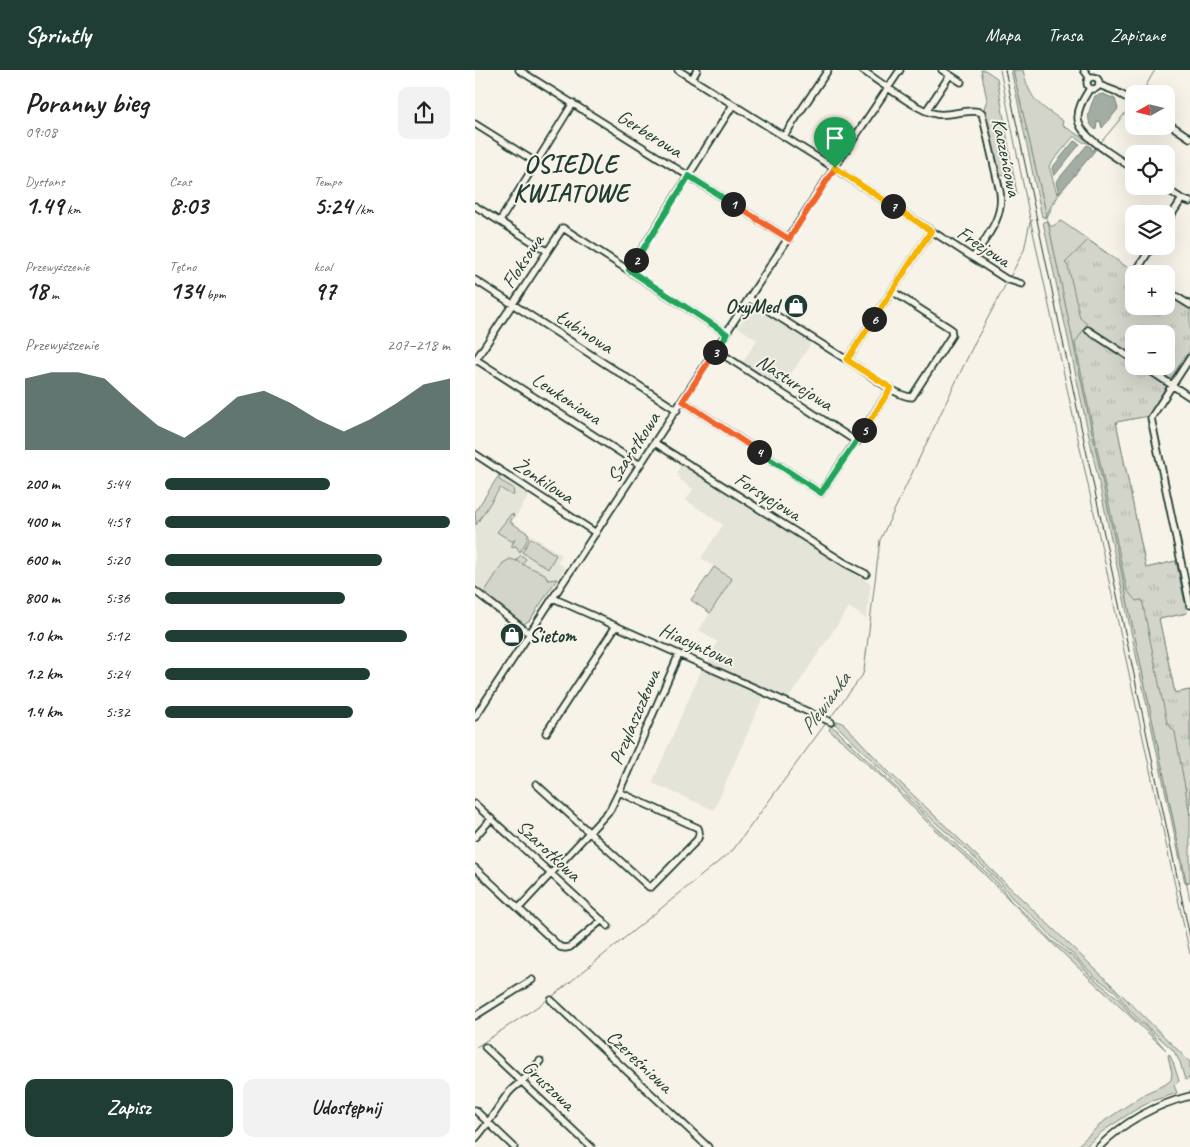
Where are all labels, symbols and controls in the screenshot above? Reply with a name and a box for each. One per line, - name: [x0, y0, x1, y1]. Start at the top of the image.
- text: Sprintly: [25, 20, 91, 50]
- text: Mapa: [985, 24, 1020, 46]
- text: Trasa: [1048, 24, 1082, 46]
- text: Zapisane: [1110, 24, 1165, 46]
- text: Poranny bieg: [25, 85, 148, 120]
- north arrow: [1125, 85, 1175, 135]
- map controls: [1125, 85, 1175, 375]
- button: share: [398, 87, 450, 139]
- street label: Gerberowa: [613, 104, 688, 164]
- street label: Kaczeńcowa: [986, 116, 1027, 200]
- pin: [814, 117, 856, 168]
- text: 09:08: [25, 122, 57, 142]
- icon: arrive: [821, 124, 849, 152]
- button: locate: [1125, 145, 1175, 195]
- district label: OSIEDLE KWIATOWE: [513, 148, 632, 209]
- text: Dystans: [25, 173, 65, 190]
- text: Czas: [169, 173, 192, 190]
- text: Tempo: [314, 173, 341, 190]
- text: 1.49: [25, 190, 63, 222]
- text: 8:03: [169, 190, 208, 222]
- text: 5:24: [314, 190, 352, 222]
- pin: 1: [721, 192, 745, 216]
- pin: 7: [881, 194, 905, 218]
- text: 1: [730, 196, 737, 213]
- text: 7: [890, 198, 897, 215]
- text: km: [63, 201, 80, 218]
- text: /km: [352, 201, 374, 218]
- button: layers: [1125, 205, 1175, 255]
- street label: Frezjowa: [952, 220, 1017, 274]
- street label: Floksowa: [496, 228, 550, 293]
- pin: 2: [623, 248, 649, 272]
- text: 2: [633, 252, 640, 269]
- text: Przewyższenie: [25, 258, 89, 275]
- text: Tętno: [169, 258, 196, 275]
- text: kcal: [314, 258, 332, 275]
- button: +: [1125, 265, 1175, 315]
- text: 18: [25, 275, 48, 307]
- text: 134: [169, 275, 203, 307]
- text: 97: [314, 275, 336, 307]
- text: m: [48, 286, 59, 303]
- text: bpm: [203, 286, 226, 303]
- shop icon: OxyMed: [783, 293, 809, 319]
- place label: OxyMed: [725, 294, 783, 320]
- street label: Łubinowa: [551, 304, 619, 360]
- pin: 6: [861, 306, 887, 332]
- text: 6: [871, 311, 878, 328]
- button: −: [1125, 325, 1175, 375]
- text: Przewyższenie: [25, 335, 98, 355]
- text: 207–218 m: [387, 335, 450, 355]
- pin: 3: [703, 340, 727, 364]
- text: 3: [712, 344, 719, 361]
- street label: Nasturcjowa: [752, 348, 839, 417]
- street label: Lewkoniowa: [527, 367, 608, 431]
- street label: Szarotkowa: [601, 406, 666, 487]
- pin: 5: [851, 418, 877, 442]
- text: 5: [861, 422, 868, 439]
- pin: 4: [747, 440, 771, 464]
- text: 4: [756, 444, 763, 461]
- street label: Żonkilowa: [509, 452, 580, 510]
- street label: Forsycjowa: [730, 466, 807, 527]
- text: 200 m: [25, 474, 60, 494]
- text: 5:44: [105, 474, 130, 494]
- text: 400 m: [25, 512, 60, 532]
- text: 4:59: [105, 512, 130, 532]
- text: 600 m: [25, 550, 60, 570]
- text: 5:20: [105, 550, 130, 570]
- text: 800 m: [25, 588, 60, 608]
- text: 5:36: [105, 588, 130, 608]
- street label: Hiacyntowa: [656, 617, 739, 672]
- shop icon: Sietom: [499, 622, 525, 648]
- place label: Sietom: [529, 623, 578, 648]
- text: 1.0 km: [25, 626, 62, 646]
- text: 5:12: [105, 626, 130, 646]
- text: 1.2 km: [25, 664, 62, 684]
- text: 5:24: [105, 664, 130, 684]
- street label: Przylaszczkowa: [603, 664, 666, 769]
- water label: Plewianka: [794, 666, 857, 739]
- text: 1.4 km: [25, 702, 62, 722]
- text: 5:32: [105, 702, 130, 722]
- street label: Szarotkowa: [511, 814, 587, 887]
- street label: Czereśniowa: [601, 1024, 679, 1100]
- street label: Gruszowa: [517, 1055, 582, 1117]
- button: Zapisz: [25, 1079, 233, 1137]
- button: Udostępnij: [243, 1079, 450, 1137]

